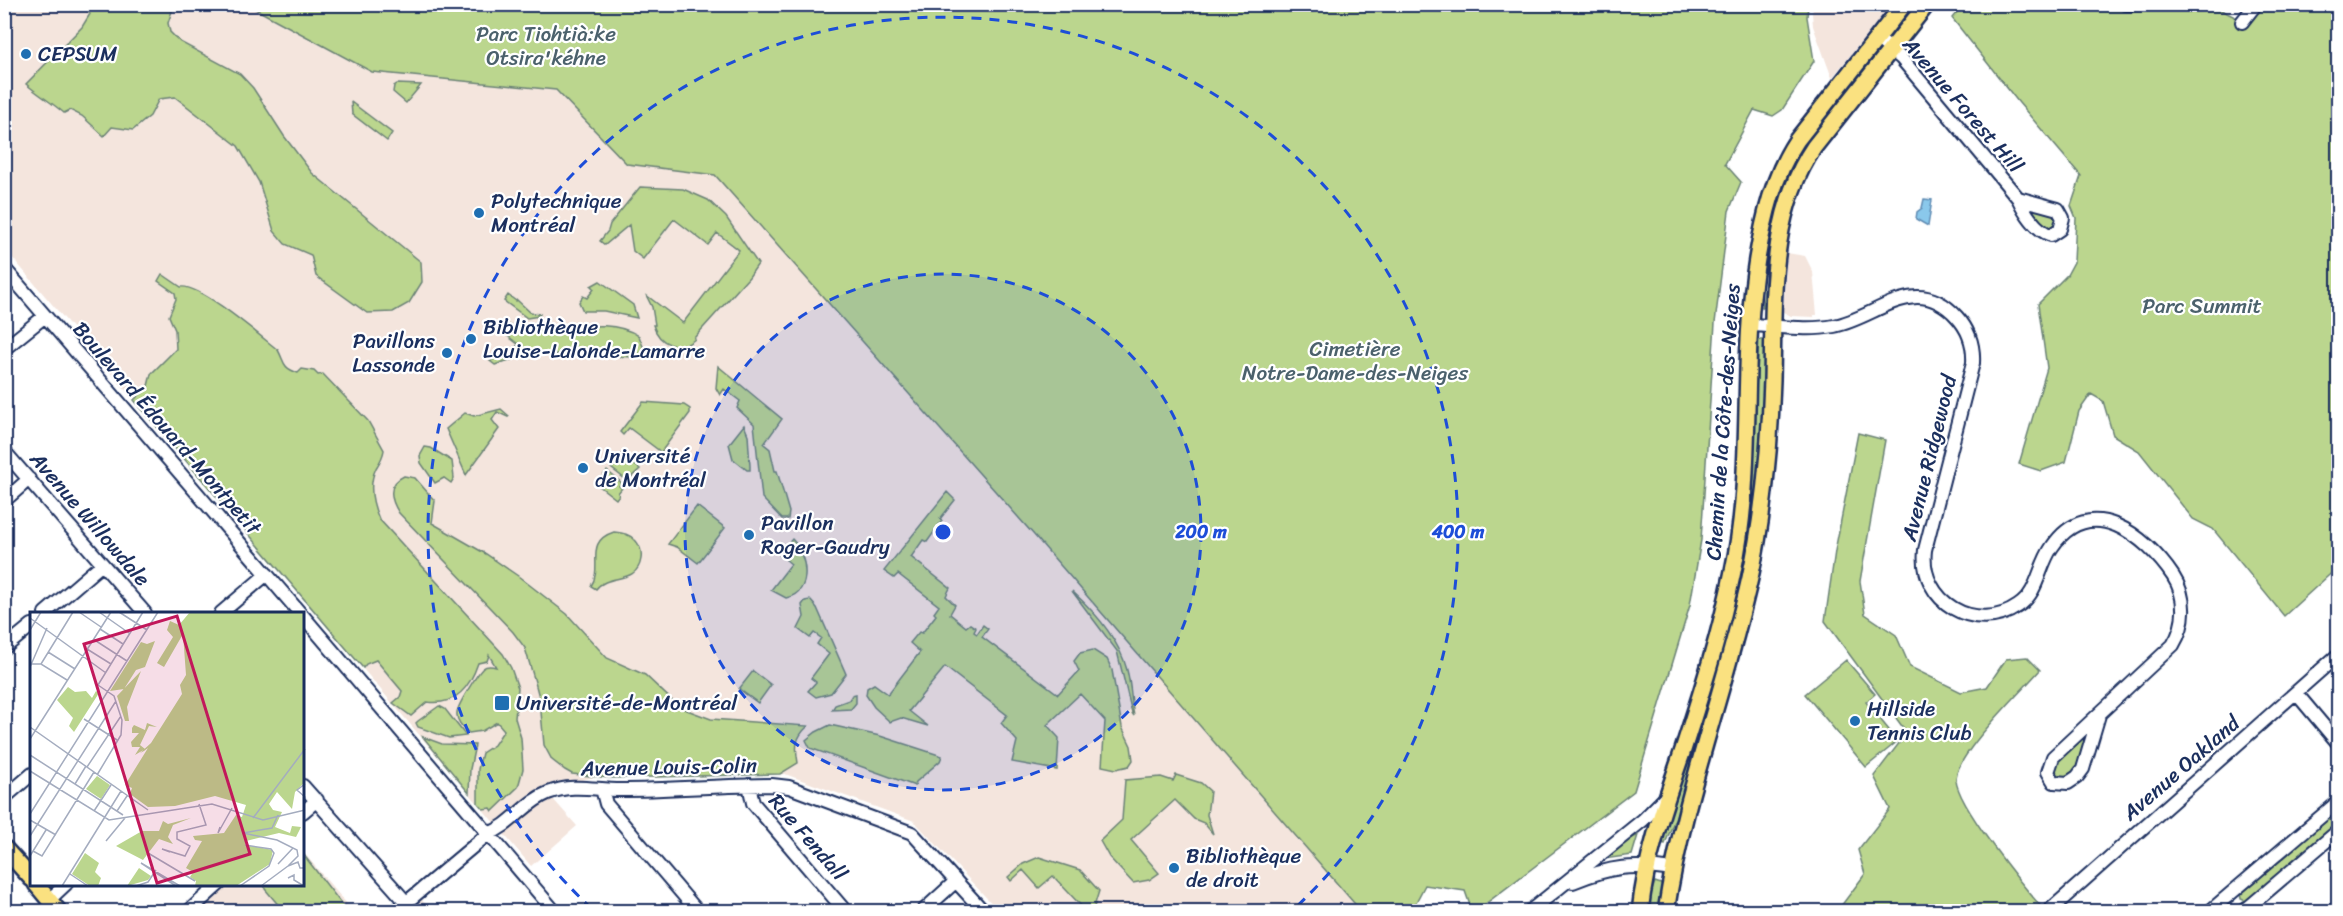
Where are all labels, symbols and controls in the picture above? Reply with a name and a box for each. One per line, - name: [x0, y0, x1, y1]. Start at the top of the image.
- park label: Parc Tiohtià:ke Otsira'kéhne: [476, 15, 616, 77]
- street label: Avenue Forest Hill: [1892, 27, 2034, 183]
- place label: CEPSUM: [38, 35, 117, 73]
- marker: CEPSUM: [19, 47, 33, 61]
- place label: Polytechnique Montréal: [491, 182, 622, 244]
- marker: Polytechnique Montréal: [472, 206, 486, 220]
- street label: Chemin de la Côte-des-Neiges: [1694, 282, 1752, 562]
- park label: Parc Summit: [2142, 287, 2262, 325]
- place label: Bibliothèque Louise-Lalonde-Lamarre: [483, 308, 705, 370]
- street label: Boulevard Édouard-Montpetit: [63, 312, 272, 545]
- place label: Pavillons Lassonde: [352, 322, 435, 384]
- park label: Cimetière Notre-Dame-des-Neiges: [1242, 330, 1468, 392]
- marker: Bibliothèque Louise-Lalonde-Lamarre: [464, 332, 478, 346]
- marker: Pavillons Lassonde: [440, 346, 454, 360]
- street label: Avenue Ridgewood: [1890, 369, 1968, 546]
- place label: Université de Montréal: [595, 437, 707, 499]
- street label: Avenue Willowdale: [19, 442, 160, 596]
- marker: Université de Montréal: [576, 461, 590, 475]
- place label: Pavillon Roger-Gaudry: [761, 504, 890, 566]
- text: 200 m: [1174, 516, 1227, 548]
- text: 400 m: [1431, 516, 1484, 548]
- centre of rings: [933, 522, 953, 542]
- marker: Pavillon Roger-Gaudry: [742, 528, 756, 542]
- inset map: [30, 612, 304, 886]
- place label: Université-de-Montréal: [516, 684, 738, 722]
- place label: Hillside Tennis Club: [1867, 690, 1972, 752]
- marker: Université-de-Montréal: [493, 694, 511, 712]
- street label: Avenue Oakland: [2112, 704, 2250, 831]
- marker: Hillside Tennis Club: [1848, 714, 1862, 728]
- street label: Avenue Louis-Colin: [580, 746, 757, 788]
- street label: Rue Fendall: [759, 784, 858, 890]
- place label: Bibliothèque de droit: [1186, 837, 1301, 899]
- marker: Bibliothèque de droit: [1167, 861, 1181, 875]

